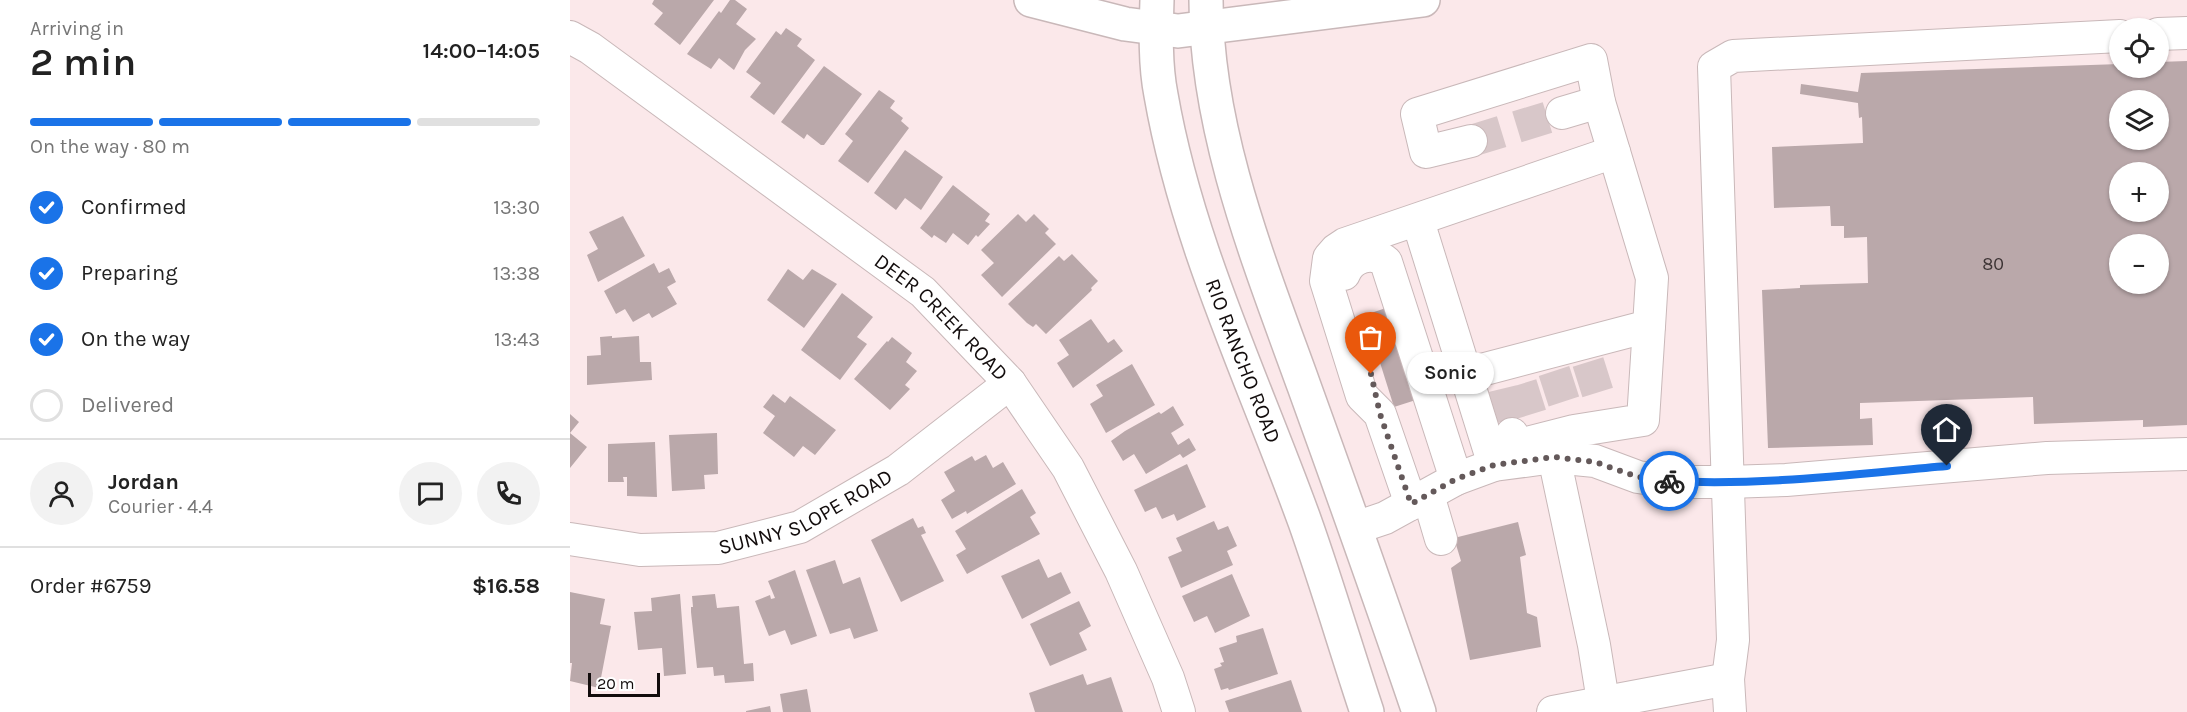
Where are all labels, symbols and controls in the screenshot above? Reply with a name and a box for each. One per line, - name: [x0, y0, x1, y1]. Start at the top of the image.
- text: Arriving in: [30, 17, 124, 40]
- map controls: [2109, 18, 2169, 294]
- button: locate: [2109, 18, 2169, 78]
- text: 14:00–14:05: [423, 38, 540, 64]
- text: 2 min: [30, 39, 136, 85]
- button: layers: [2109, 90, 2169, 150]
- text: On the way · 80 m: [30, 135, 190, 158]
- button: +: [2109, 162, 2169, 222]
- icon: check: [30, 191, 63, 224]
- text: Confirmed: [81, 194, 187, 220]
- text: 13:30: [493, 196, 540, 219]
- button: −: [2109, 234, 2169, 294]
- street label: DEER CREEK ROAD: [870, 249, 1013, 385]
- house number: 80: [1982, 253, 2004, 275]
- icon: check: [30, 257, 63, 290]
- text: Preparing: [81, 260, 178, 286]
- text: 13:38: [493, 262, 540, 285]
- street label: RIO RANCHO ROAD: [1201, 275, 1286, 447]
- pin: [1345, 312, 1396, 374]
- icon: bag: [1354, 321, 1387, 354]
- icon: check: [30, 323, 63, 356]
- text: On the way: [81, 326, 190, 352]
- text: 13:43: [494, 328, 540, 351]
- callout: Sonic: [1407, 353, 1494, 395]
- text: Sonic: [1424, 361, 1477, 384]
- text: Delivered: [81, 392, 174, 418]
- pin: [1921, 404, 1972, 466]
- icon: home: [1930, 413, 1963, 446]
- courier: [1639, 451, 1699, 511]
- button: person: [30, 462, 93, 525]
- button: chat: [399, 462, 462, 525]
- button: phone: [477, 462, 540, 525]
- street label: SUNNY SLOPE ROAD: [716, 464, 897, 559]
- icon: bike: [1653, 465, 1686, 498]
- text: Jordan: [108, 469, 179, 495]
- text: Courier · 4.4: [108, 495, 213, 518]
- text: Order #6759: [30, 573, 152, 599]
- text: $16.58: [472, 573, 540, 599]
- scale bar: [588, 670, 660, 698]
- text: 20 m: [597, 674, 635, 693]

